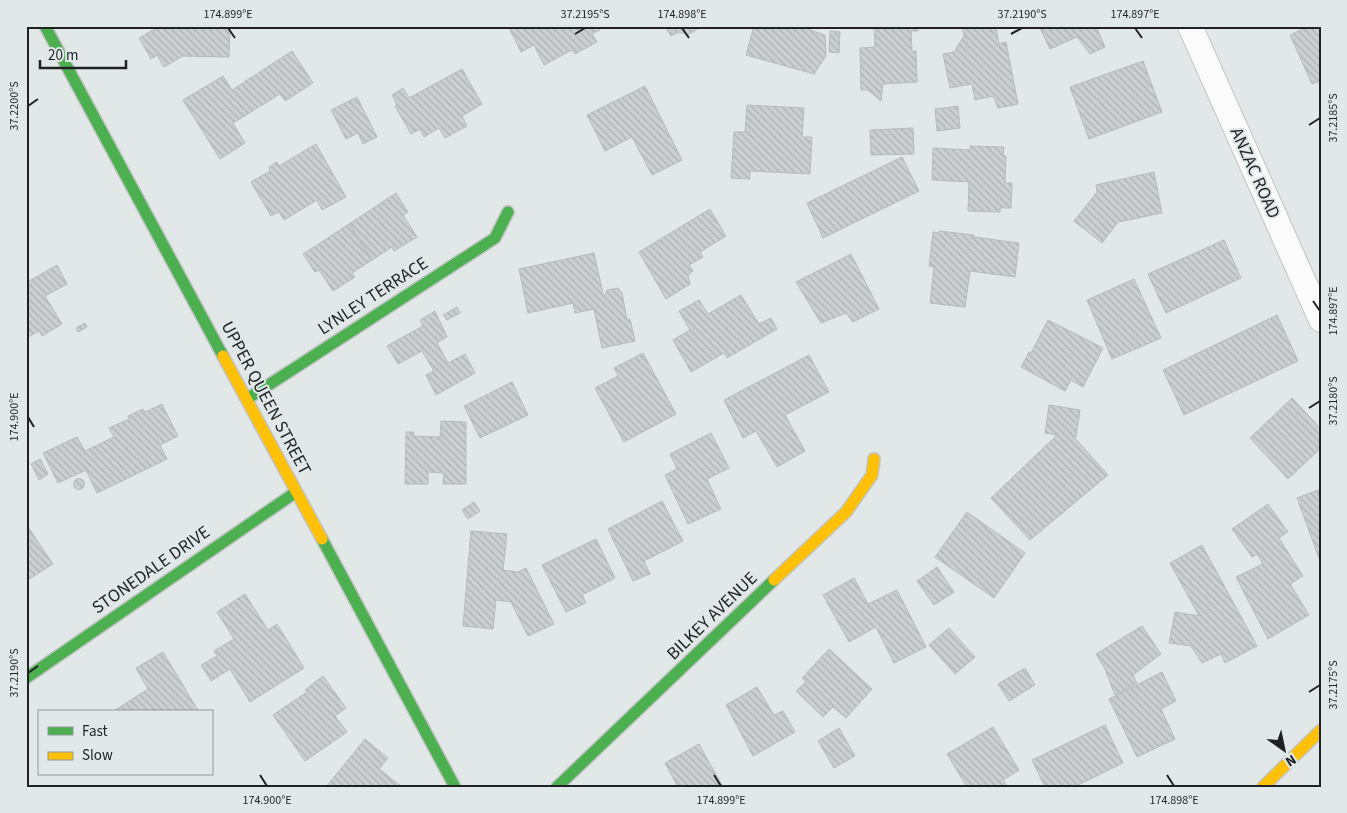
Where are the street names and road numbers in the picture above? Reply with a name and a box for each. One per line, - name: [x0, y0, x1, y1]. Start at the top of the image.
- street label: ANZAC ROAD: [1224, 123, 1286, 223]
- street label: LYNLEY TERRACE: [313, 251, 433, 341]
- street label: UPPER QUEEN STREET: [215, 317, 317, 480]
- street label: STONEDALE DRIVE: [87, 520, 215, 620]
- street label: BILKEY AVENUE: [661, 566, 763, 666]

